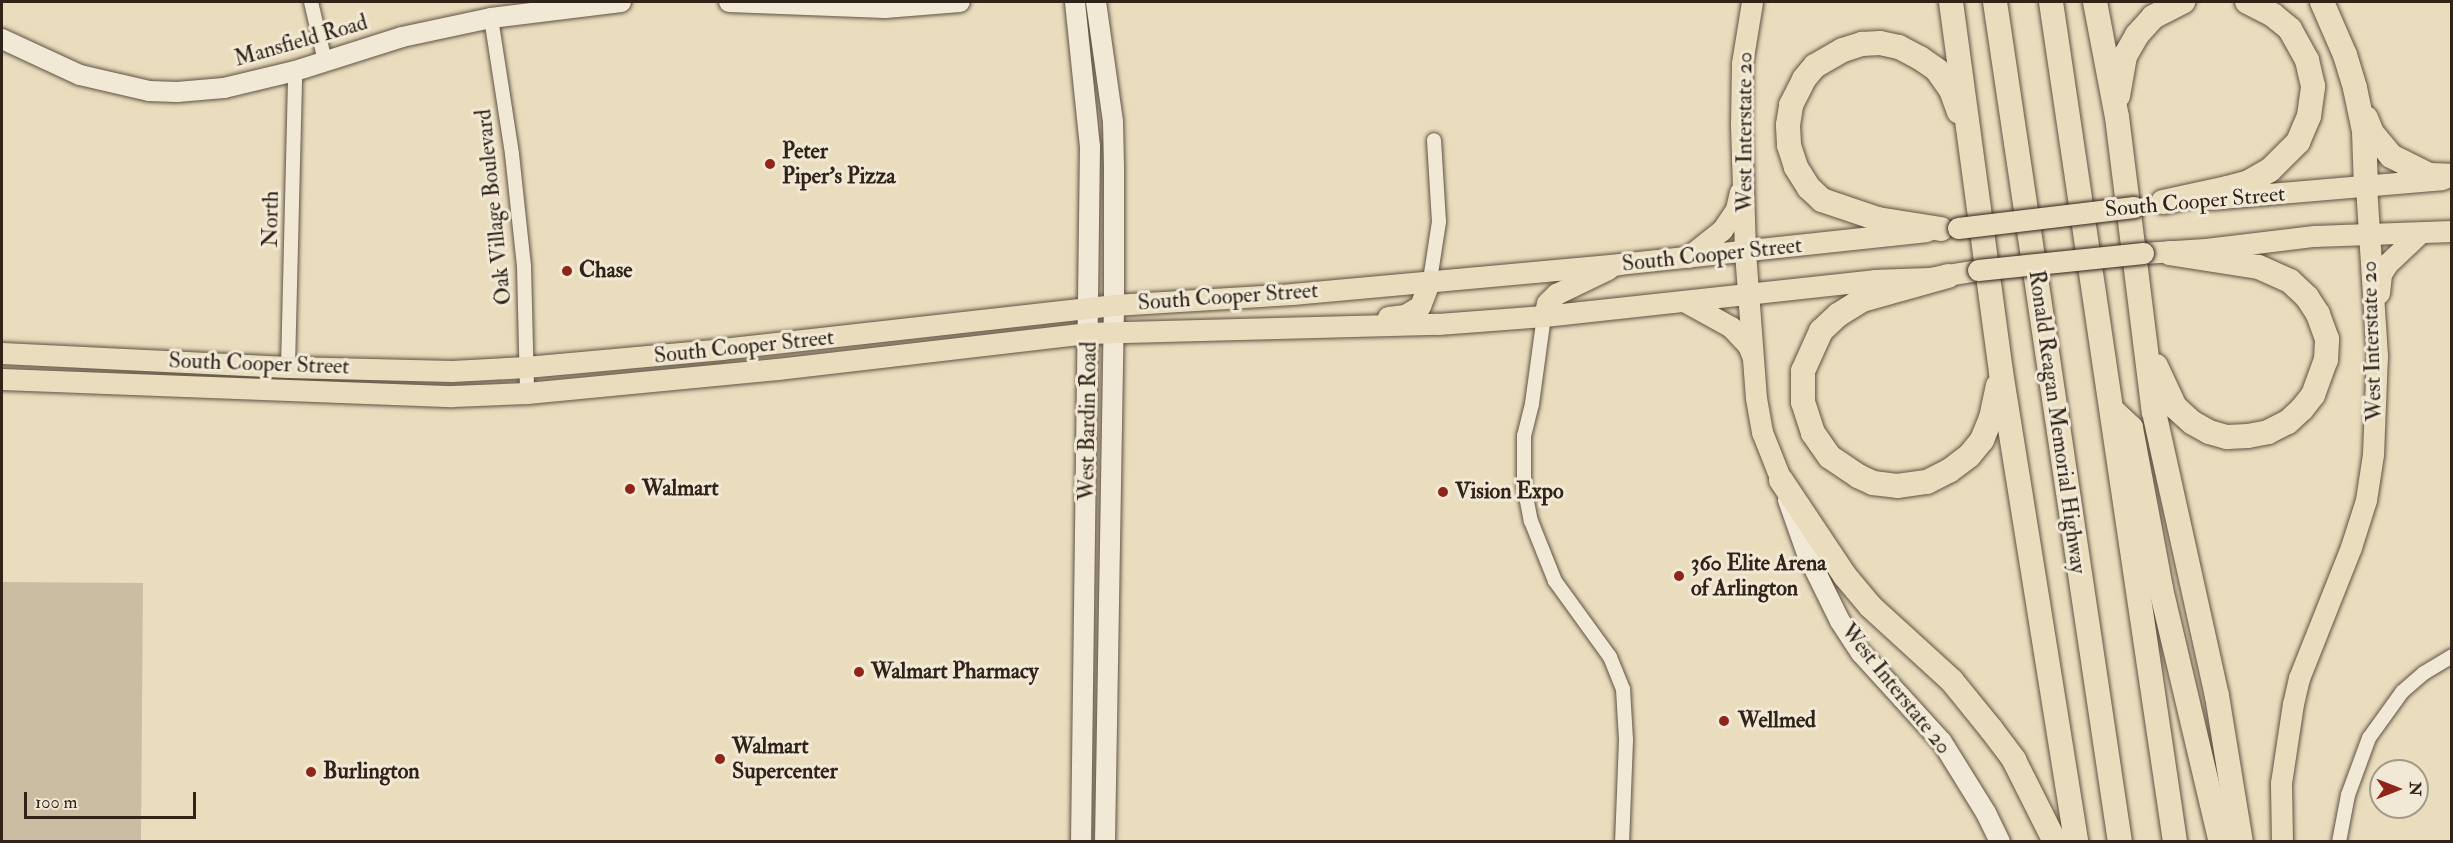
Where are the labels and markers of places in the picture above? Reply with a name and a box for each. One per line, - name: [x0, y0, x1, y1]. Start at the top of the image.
- place label: Peter Piper's Pizza: [782, 138, 896, 190]
- marker: Peter Piper's Pizza: [763, 157, 777, 171]
- place label: Chase: [579, 258, 632, 284]
- marker: Chase: [560, 264, 574, 278]
- place label: Walmart: [642, 476, 719, 502]
- place label: Vision Expo: [1455, 479, 1563, 505]
- marker: Walmart: [623, 482, 637, 496]
- marker: Vision Expo: [1436, 485, 1450, 499]
- place label: 360 Elite Arena of Arlington: [1691, 550, 1826, 602]
- marker: 360 Elite Arena of Arlington: [1672, 569, 1686, 583]
- place label: Walmart Pharmacy: [871, 659, 1039, 685]
- marker: Walmart Pharmacy: [852, 665, 866, 679]
- place label: Wellmed: [1738, 708, 1816, 734]
- marker: Wellmed: [1715, 712, 1733, 730]
- place label: Walmart Supercenter: [732, 733, 838, 784]
- marker: Walmart Supercenter: [713, 752, 727, 766]
- place label: Burlington: [323, 759, 420, 785]
- marker: Burlington: [304, 765, 318, 779]

